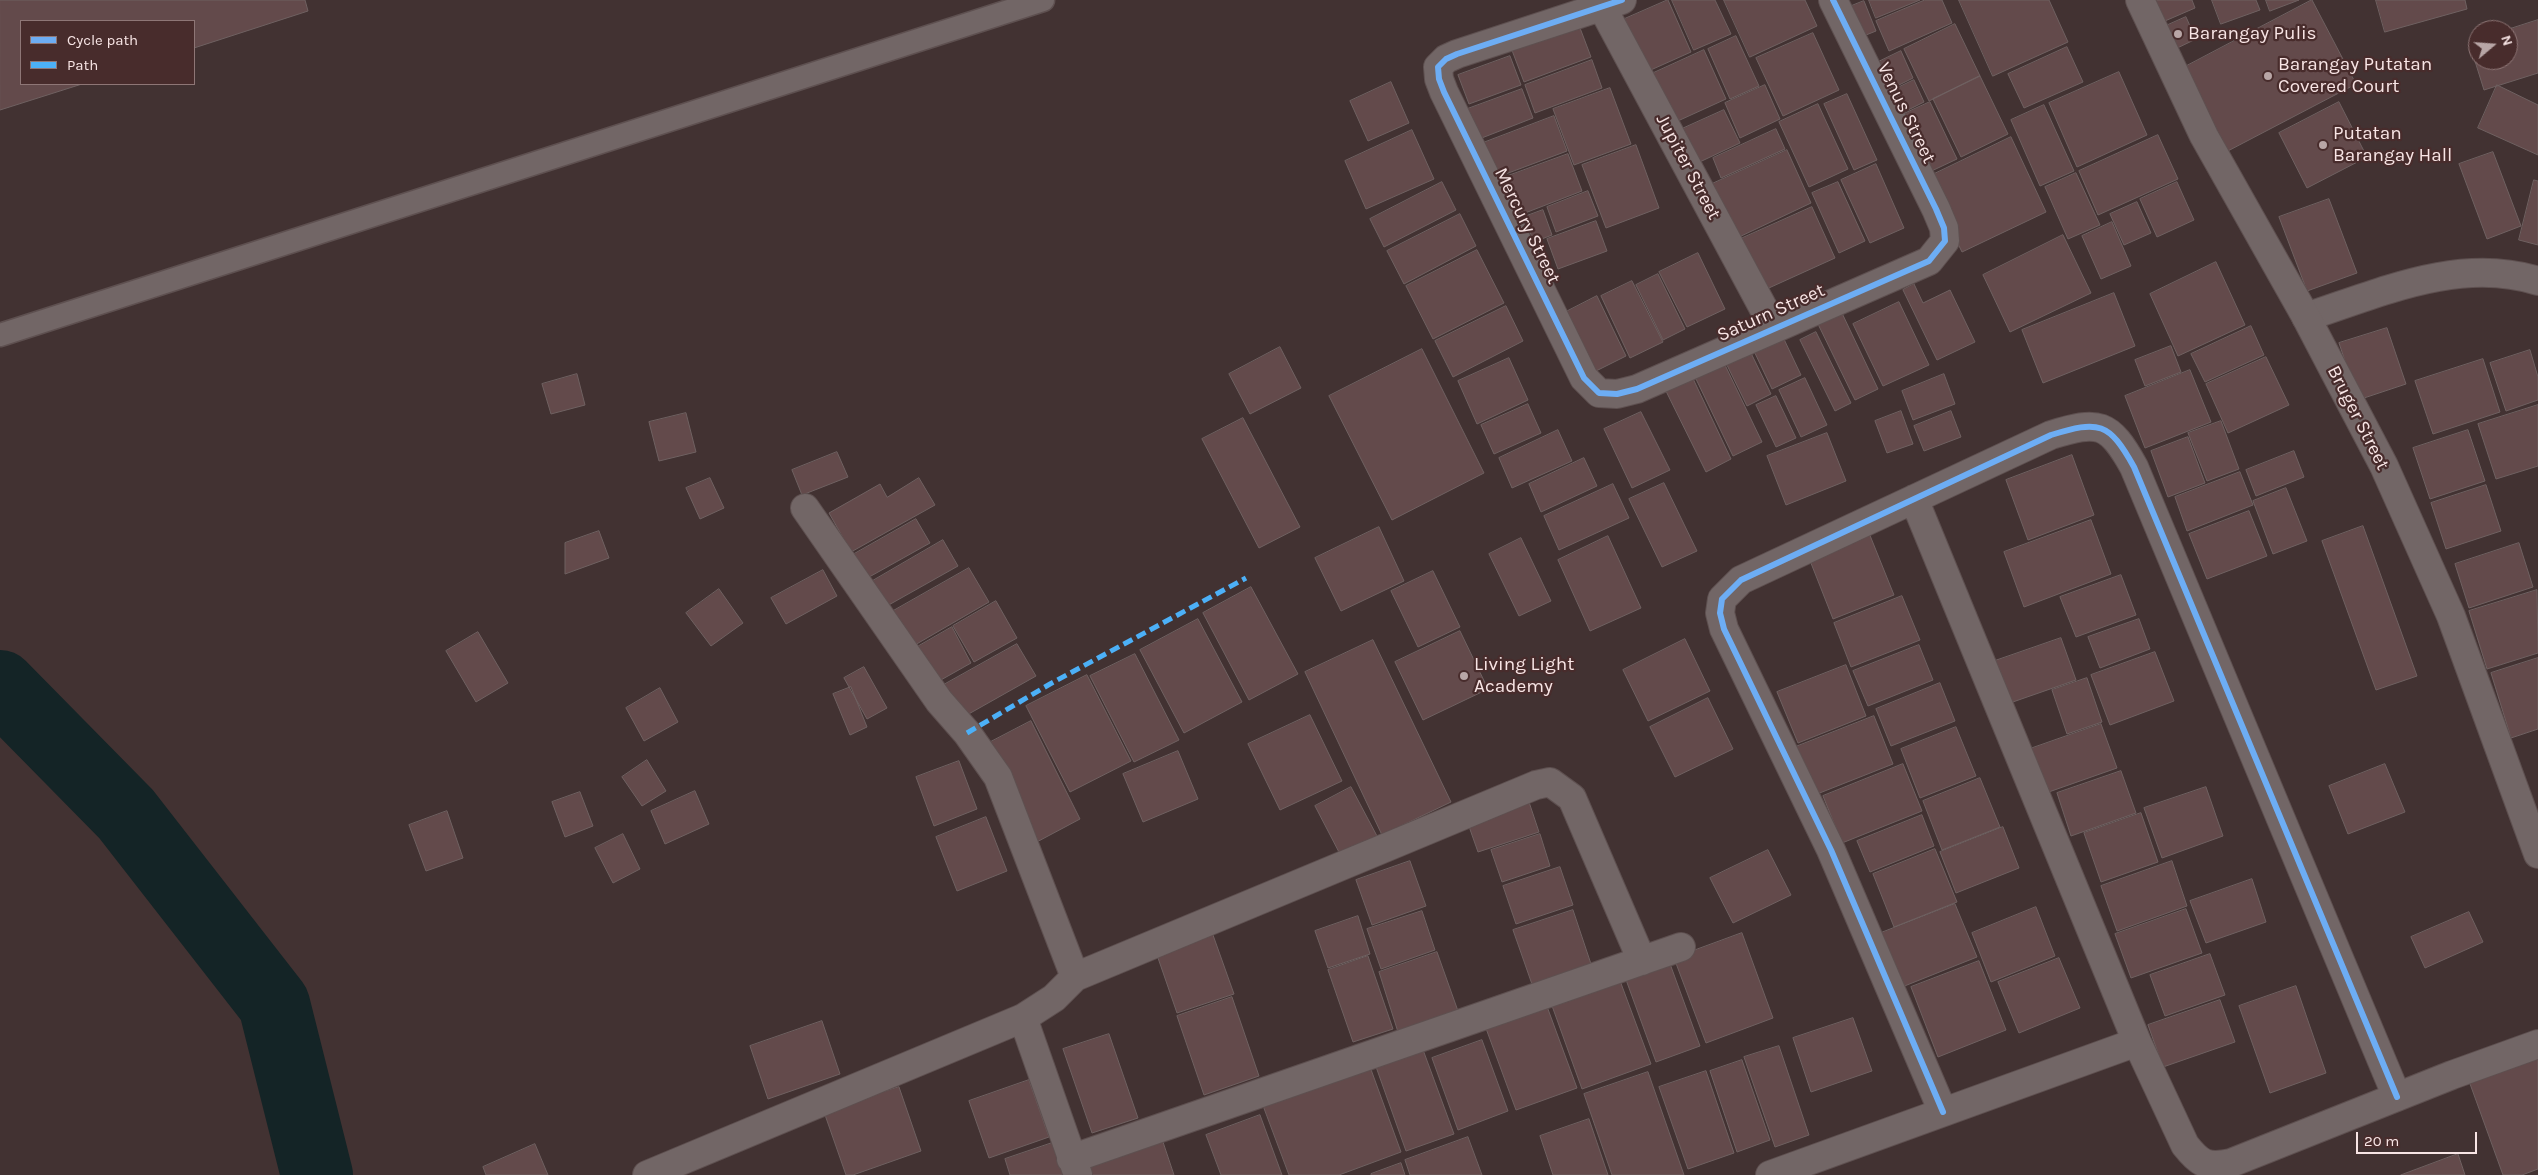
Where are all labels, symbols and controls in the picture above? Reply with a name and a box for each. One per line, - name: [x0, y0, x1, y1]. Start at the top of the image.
- legend: [20, 20, 195, 85]
- north arrow: [2468, 20, 2518, 70]
- place label: Barangay Pulis: [2188, 23, 2317, 45]
- marker: Barangay Pulis: [2172, 28, 2184, 40]
- text: Cycle path: [67, 31, 138, 49]
- text: N: [2497, 33, 2516, 48]
- place label: Barangay Putatan Covered Court: [2278, 54, 2432, 98]
- text: Path: [67, 56, 98, 74]
- street label: Venus Street: [1872, 59, 1940, 167]
- marker: Barangay Putatan Covered Court: [2262, 70, 2274, 82]
- street label: Jupiter Street: [1651, 110, 1725, 224]
- place label: Putatan Barangay Hall: [2333, 123, 2452, 167]
- marker: Putatan Barangay Hall: [2317, 139, 2329, 151]
- street label: Mercury Street: [1489, 164, 1565, 288]
- street label: Saturn Street: [1714, 279, 1828, 347]
- street label: Bruger Street: [2322, 362, 2394, 474]
- place label: Living Light Academy: [1474, 654, 1574, 698]
- marker: Living Light Academy: [1458, 670, 1470, 682]
- scale bar: [2358, 1122, 2479, 1154]
- text: 20 m: [2364, 1132, 2399, 1150]

